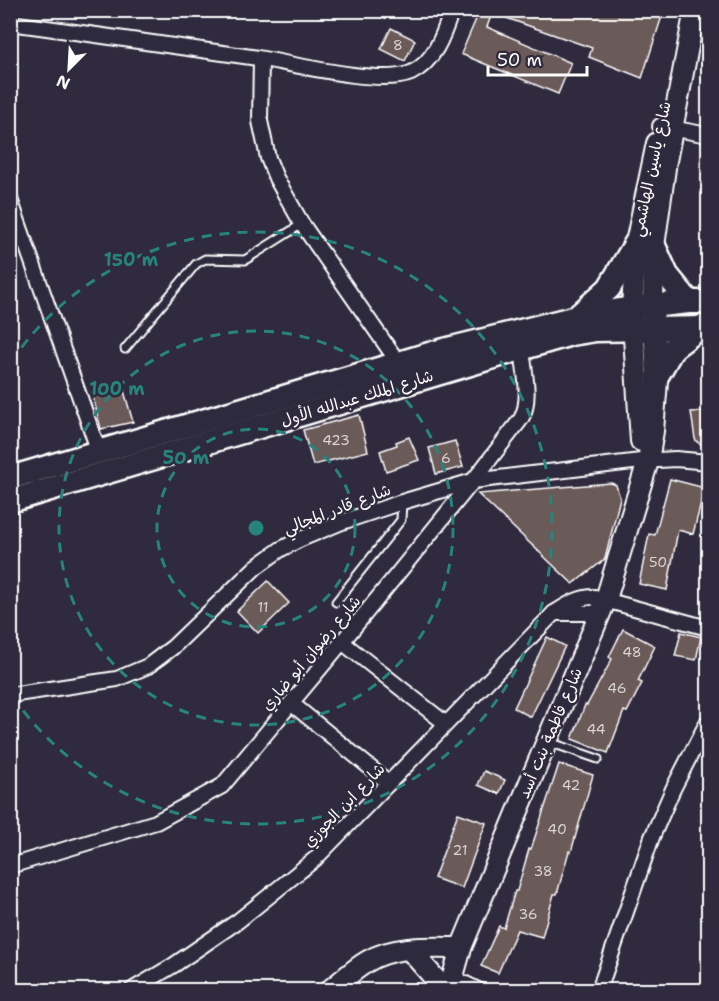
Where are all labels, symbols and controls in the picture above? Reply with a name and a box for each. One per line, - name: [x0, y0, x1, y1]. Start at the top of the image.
- house number: 8: [393, 36, 403, 54]
- north arrow: [39, 39, 99, 99]
- scale bar: [488, 39, 587, 77]
- text: 50 m: [497, 48, 542, 72]
- text: N: [53, 70, 73, 94]
- street label: شارع ياسين الهاشمي: [626, 99, 680, 239]
- text: 150 m: [104, 248, 159, 272]
- street label: شارع الملك عبدالله الأول: [278, 365, 436, 432]
- text: 100 m: [89, 377, 145, 401]
- house number: 423: [322, 431, 350, 449]
- text: 50 m: [163, 446, 210, 470]
- house number: 6: [441, 449, 451, 467]
- street label: شارع قادر المجالي: [280, 479, 395, 543]
- centre of rings: [246, 518, 266, 538]
- house number: 50: [649, 553, 667, 571]
- street label: شارع رضوان أبو ضاري: [257, 591, 366, 716]
- house number: 11: [257, 598, 269, 616]
- house number: 48: [622, 643, 642, 661]
- street label: شارع فاطمة بنت أسد: [513, 664, 588, 802]
- house number: 46: [607, 679, 627, 697]
- house number: 44: [586, 720, 606, 738]
- street label: شارع ابن الجوزي: [298, 758, 390, 852]
- house number: 42: [562, 776, 580, 794]
- house number: 40: [547, 820, 567, 838]
- house number: 21: [453, 841, 467, 859]
- house number: 38: [533, 862, 553, 880]
- house number: 36: [518, 905, 538, 923]

